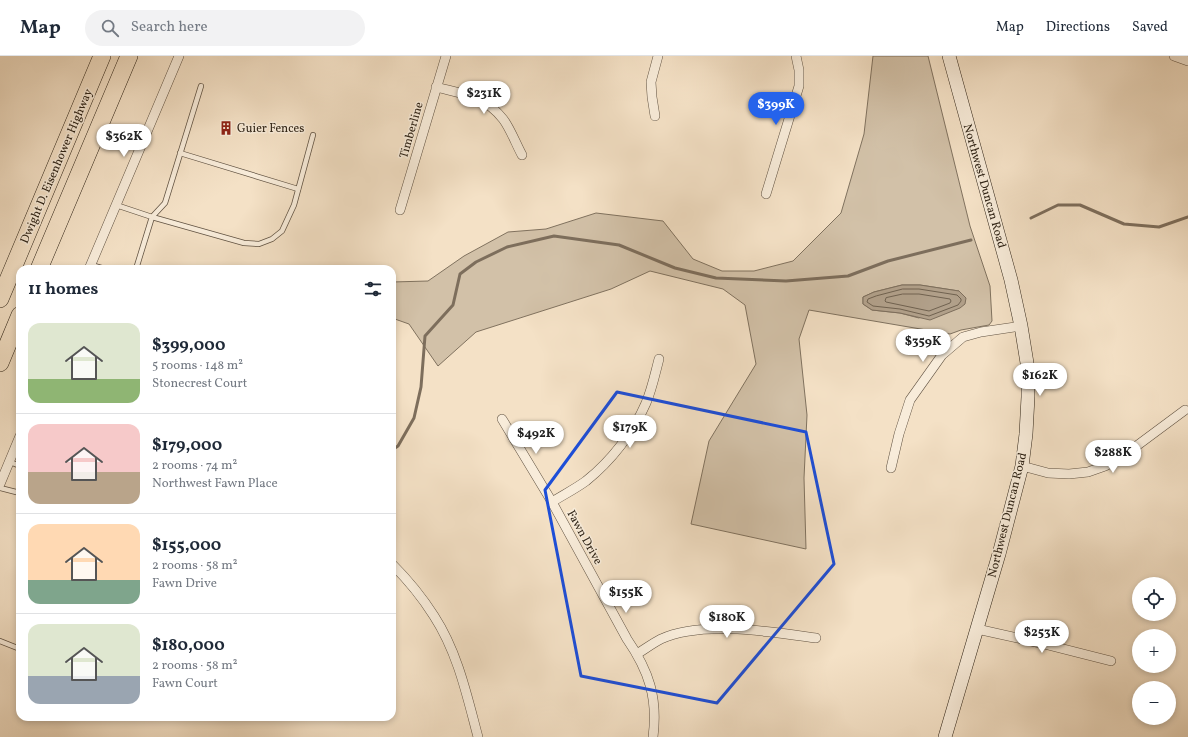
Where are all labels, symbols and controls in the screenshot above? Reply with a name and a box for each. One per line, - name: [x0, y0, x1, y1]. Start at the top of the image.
- search box: [85, 10, 365, 46]
- text: Map: [20, 15, 61, 41]
- icon: search: [99, 17, 121, 39]
- text: Search here: [131, 17, 208, 38]
- text: Map: [996, 18, 1024, 37]
- text: Directions: [1046, 18, 1110, 37]
- text: Saved: [1132, 18, 1168, 37]
- pin: $231K: [456, 81, 512, 115]
- text: $231K: [466, 85, 502, 103]
- street label: Dwight D. Eisenhower Highway: [17, 86, 97, 246]
- pin: $399K: [748, 92, 804, 126]
- text: $399K: [757, 96, 795, 114]
- street label: Timberline: [396, 100, 428, 160]
- building icon: Guier Fences: [218, 120, 234, 136]
- place label: Guier Fences: [237, 121, 304, 137]
- street label: Northwest Duncan Road: [959, 122, 1010, 250]
- pin: $362K: [96, 124, 152, 158]
- text: $362K: [105, 128, 143, 146]
- text: 11 homes: [28, 278, 98, 301]
- icon: filters: [362, 278, 384, 300]
- pin: $359K: [895, 329, 951, 363]
- text: $359K: [905, 333, 941, 351]
- text: $399,000: [152, 334, 225, 357]
- icon: home: [60, 339, 108, 387]
- text: 5 rooms · 148 m²: [152, 357, 243, 375]
- pin: $162K: [1012, 363, 1068, 397]
- text: $162K: [1022, 367, 1058, 385]
- text: Stonecrest Court: [152, 375, 247, 393]
- pin: $179K: [602, 415, 658, 449]
- text: $179K: [612, 419, 648, 437]
- pin: $492K: [508, 421, 564, 455]
- text: $492K: [517, 425, 555, 443]
- text: $179,000: [152, 434, 222, 457]
- icon: home: [60, 440, 108, 488]
- pin: $288K: [1085, 440, 1141, 474]
- text: $288K: [1094, 444, 1132, 462]
- street label: Northwest Duncan Road: [985, 451, 1031, 580]
- text: 2 rooms · 74 m²: [152, 457, 237, 475]
- text: Northwest Fawn Place: [152, 475, 278, 493]
- street label: Fawn Drive: [563, 507, 606, 568]
- text: $155,000: [152, 534, 221, 557]
- icon: home: [60, 540, 108, 588]
- text: 2 rooms · 58 m²: [152, 557, 237, 575]
- text: Fawn Drive: [152, 575, 217, 593]
- map controls: [1132, 577, 1176, 725]
- button: locate: [1132, 577, 1176, 621]
- pin: $155K: [598, 580, 654, 614]
- text: $155K: [609, 584, 643, 602]
- pin: $180K: [699, 605, 755, 639]
- text: $180K: [709, 609, 746, 627]
- pin: $253K: [1014, 620, 1070, 654]
- text: $253K: [1024, 624, 1060, 642]
- button: +: [1132, 629, 1176, 673]
- text: $180,000: [152, 634, 225, 657]
- icon: home: [60, 640, 108, 688]
- text: 2 rooms · 58 m²: [152, 657, 237, 675]
- text: Fawn Court: [152, 675, 218, 693]
- button: −: [1132, 681, 1176, 725]

